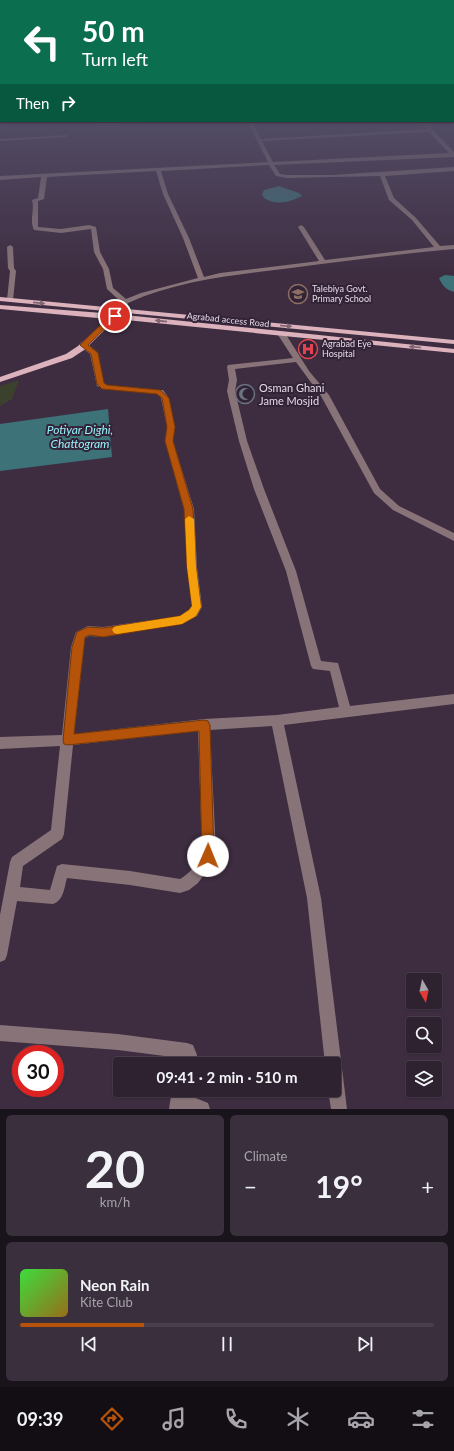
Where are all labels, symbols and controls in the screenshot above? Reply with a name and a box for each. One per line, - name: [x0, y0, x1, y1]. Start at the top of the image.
- text: 50 m: [82, 14, 145, 48]
- icon: left: [16, 16, 68, 68]
- text: Turn left: [82, 48, 148, 70]
- icon: right: [57, 92, 79, 114]
- text: Then: [16, 94, 49, 112]
- school or university icon: Talebiya Govt. Primary School: [287, 283, 309, 305]
- place label: Talebiya Govt. Primary School: [312, 283, 371, 304]
- one-way arrow: [33, 299, 45, 306]
- pin: [98, 299, 132, 333]
- icon: arrive: [104, 305, 126, 327]
- street label: Agrabad access Road: [186, 310, 270, 329]
- one-way arrow: [154, 318, 167, 324]
- one-way arrow: [280, 323, 292, 330]
- hospital icon: Agrabad Eye Hospital: [297, 338, 319, 360]
- place label: Agrabad Eye Hospital: [322, 338, 372, 359]
- one-way arrow: [409, 344, 421, 351]
- place label: Osman Ghani Jame Mosjid: [259, 381, 325, 407]
- mosque icon: Osman Ghani Jame Mosjid: [234, 383, 256, 405]
- water label: Potiyar Dighi, Chattogram: [47, 422, 113, 451]
- position arrow: [187, 835, 229, 877]
- north arrow: [406, 973, 442, 1009]
- map controls: [406, 973, 442, 1097]
- button: search: [406, 1017, 442, 1053]
- speed limit sign: 30: [12, 1045, 64, 1097]
- button: layers: [406, 1061, 442, 1097]
- text: 09:41 · 2 min · 510 m: [157, 1068, 297, 1086]
- text: 20: [85, 1137, 145, 1199]
- text: Climate: [244, 1148, 287, 1164]
- text: 19°: [315, 1168, 363, 1204]
- text: −: [244, 1173, 257, 1200]
- text: +: [421, 1173, 434, 1200]
- text: km/h: [100, 1194, 130, 1210]
- text: Neon Rain: [80, 1276, 149, 1294]
- text: Kite Club: [80, 1294, 133, 1310]
- icon: previous: [78, 1333, 100, 1355]
- icon: pause: [216, 1333, 238, 1355]
- icon: next: [354, 1333, 376, 1355]
- icon: directions: [98, 1405, 126, 1433]
- icon: music: [160, 1405, 188, 1433]
- icon: phone: [222, 1405, 250, 1433]
- icon: climate: [284, 1405, 312, 1433]
- icon: car: [347, 1405, 375, 1433]
- icon: filters: [409, 1405, 437, 1433]
- text: 09:39: [17, 1408, 64, 1430]

